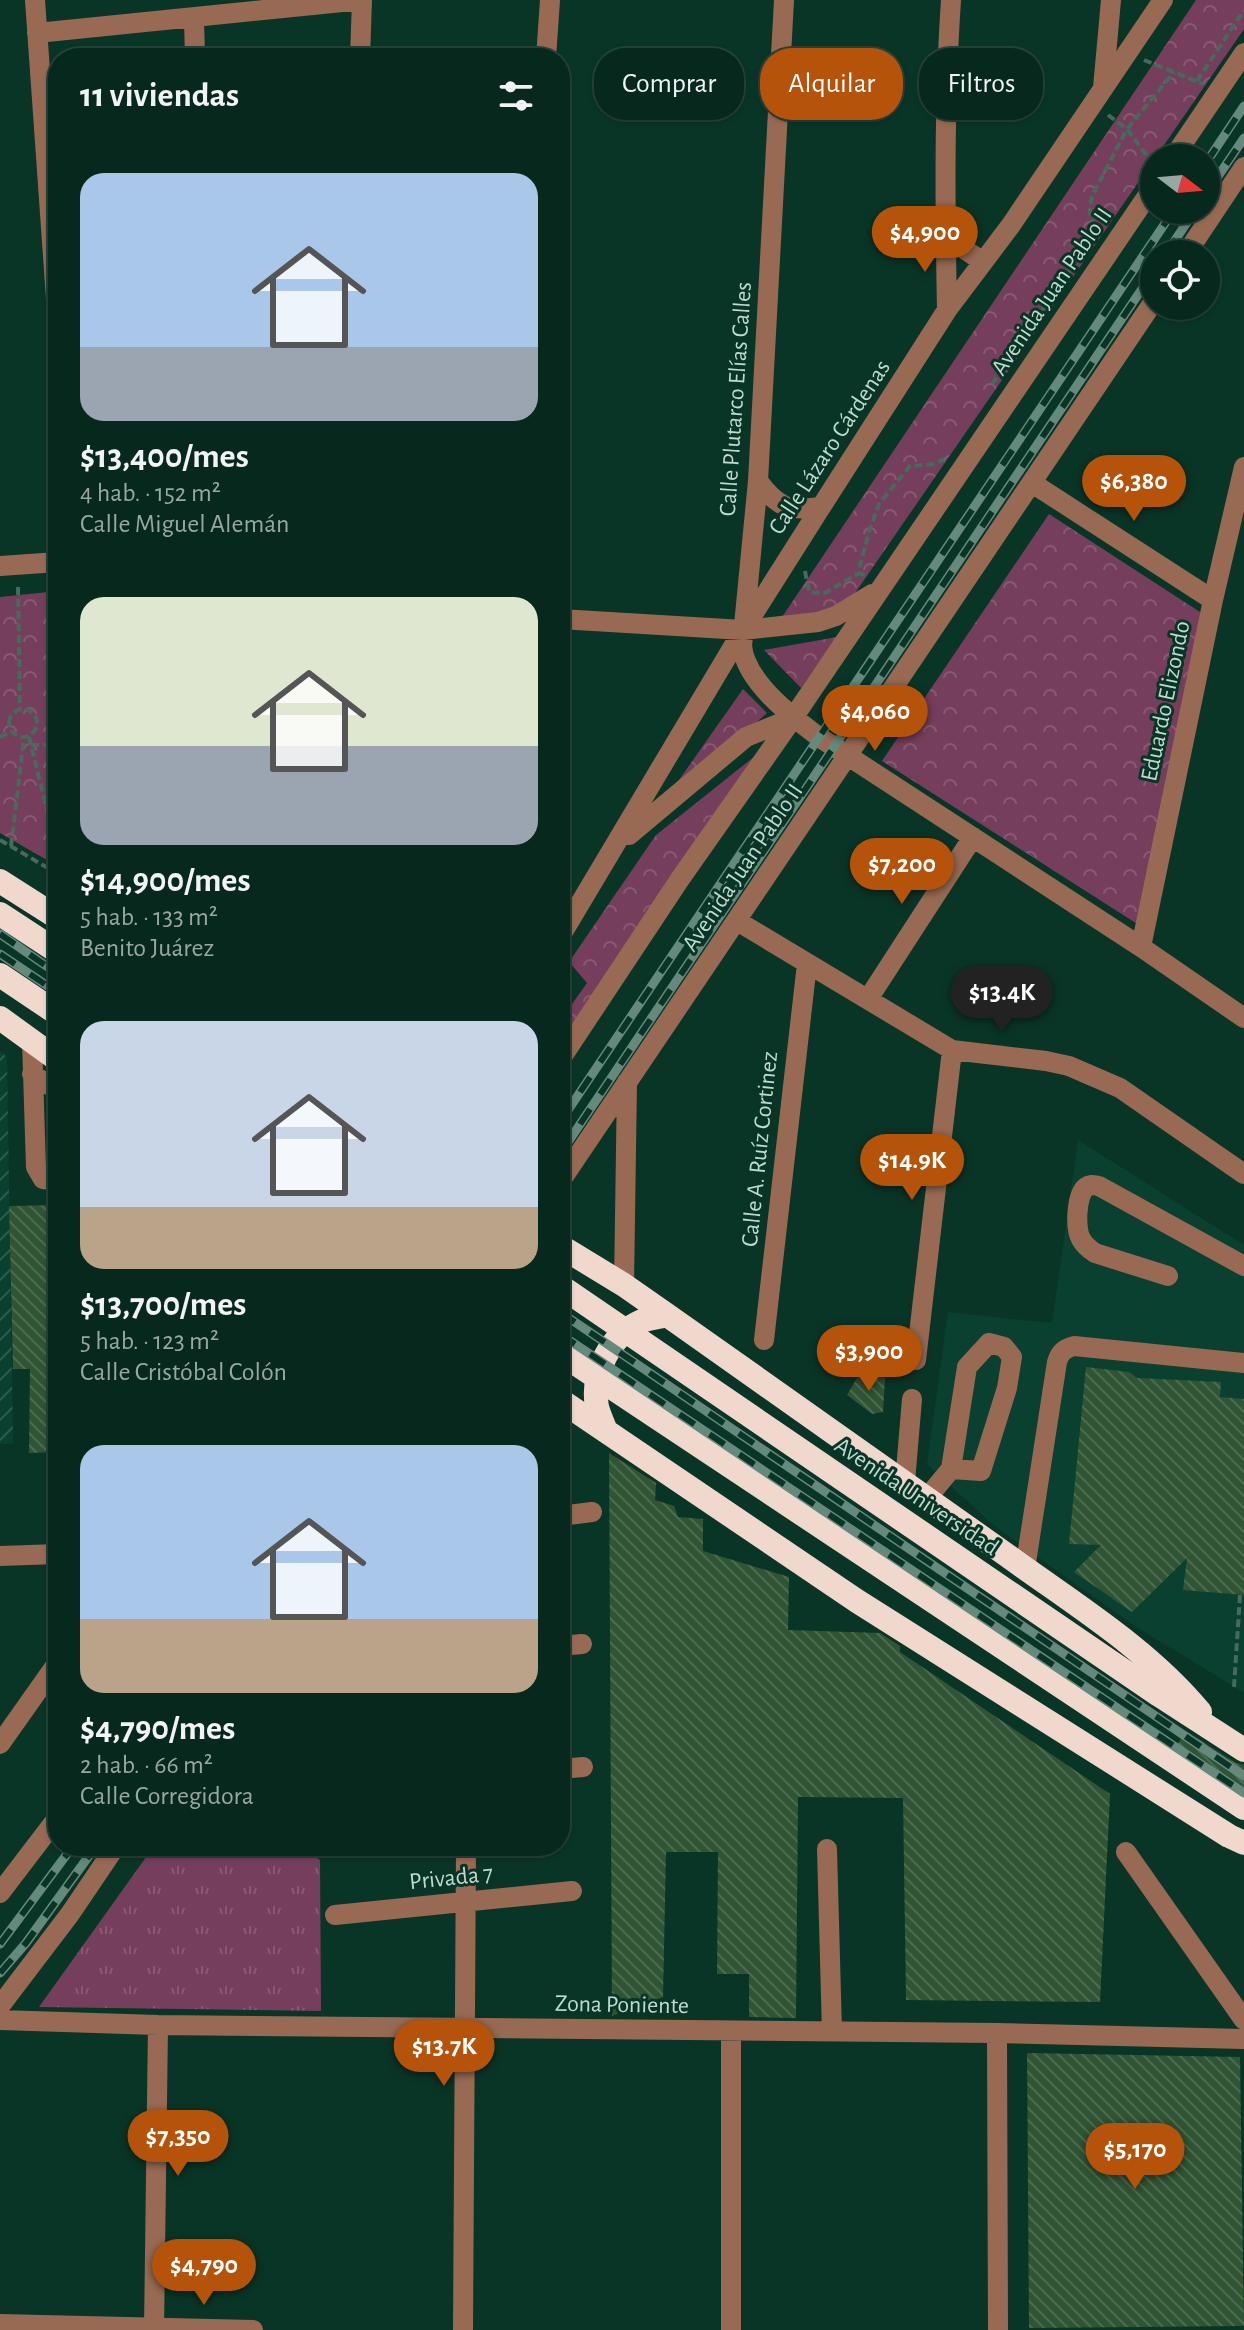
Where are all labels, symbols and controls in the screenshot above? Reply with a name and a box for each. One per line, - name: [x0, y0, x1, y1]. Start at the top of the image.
- chip: Comprar: [594, 48, 744, 120]
- chip: Alquilar: [760, 48, 903, 120]
- chip: Filtros: [919, 48, 1043, 120]
- icon: filters: [494, 74, 538, 118]
- text: 11 viviendas: [80, 79, 239, 113]
- north arrow: [1140, 144, 1220, 224]
- map controls: [1140, 144, 1220, 320]
- street label: Avenida Juan Pablo II: [987, 203, 1117, 380]
- pin: $4,900: [860, 206, 990, 274]
- text: $4,900: [890, 219, 960, 245]
- icon: home: [237, 225, 381, 369]
- button: locate: [1140, 240, 1220, 320]
- street label: Calle Plutarco Elías Calles: [716, 281, 756, 517]
- street label: Calle Lázaro Cárdenas: [765, 356, 895, 539]
- text: $13,400/mes: [80, 440, 249, 474]
- pin: $6,380: [1069, 455, 1199, 523]
- text: $6,380: [1100, 468, 1168, 494]
- text: 4 hab. · 152 m²: [80, 480, 221, 506]
- text: Calle Miguel Alemán: [80, 511, 289, 537]
- street label: Eduardo Elizondo: [1137, 619, 1195, 784]
- icon: home: [237, 649, 381, 793]
- pin: $4,060: [810, 685, 940, 753]
- text: $4,060: [840, 698, 910, 724]
- street label: Avenida Juan Pablo II: [678, 779, 808, 956]
- pin: $7,200: [837, 838, 967, 906]
- text: $7,200: [868, 851, 936, 877]
- text: $14,900/mes: [80, 864, 250, 898]
- text: 5 hab. · 133 m²: [80, 904, 218, 930]
- text: Benito Juárez: [80, 935, 214, 961]
- pin: $13.4K: [937, 966, 1067, 1034]
- text: $13.4K: [969, 979, 1035, 1005]
- street label: Calle A. Ruíz Cortinez: [738, 1050, 782, 1248]
- icon: home: [237, 1073, 381, 1217]
- pin: $14.9K: [847, 1134, 977, 1202]
- text: $14.9K: [878, 1147, 946, 1173]
- text: $13,700/mes: [80, 1288, 246, 1322]
- pin: $3,900: [804, 1325, 934, 1393]
- text: 5 hab. · 123 m²: [80, 1328, 219, 1354]
- text: $3,900: [835, 1338, 903, 1364]
- text: Calle Cristóbal Colón: [80, 1359, 287, 1385]
- street label: Avenida Universidad: [830, 1433, 1003, 1560]
- icon: home: [237, 1497, 381, 1641]
- text: $4,790/mes: [80, 1712, 235, 1746]
- text: 2 hab. · 66 m²: [80, 1752, 213, 1778]
- text: Calle Corregidora: [80, 1783, 254, 1809]
- street label: Privada 7: [408, 1862, 494, 1894]
- street label: Zona Poniente: [555, 1992, 689, 2018]
- pin: $13.7K: [379, 2020, 509, 2088]
- text: $13.7K: [412, 2033, 476, 2059]
- pin: $7,350: [113, 2110, 243, 2178]
- text: $7,350: [146, 2123, 210, 2149]
- pin: $5,170: [1070, 2123, 1200, 2191]
- text: $5,170: [1103, 2136, 1167, 2162]
- pin: $4,790: [139, 2239, 269, 2307]
- text: $4,790: [170, 2252, 238, 2278]

